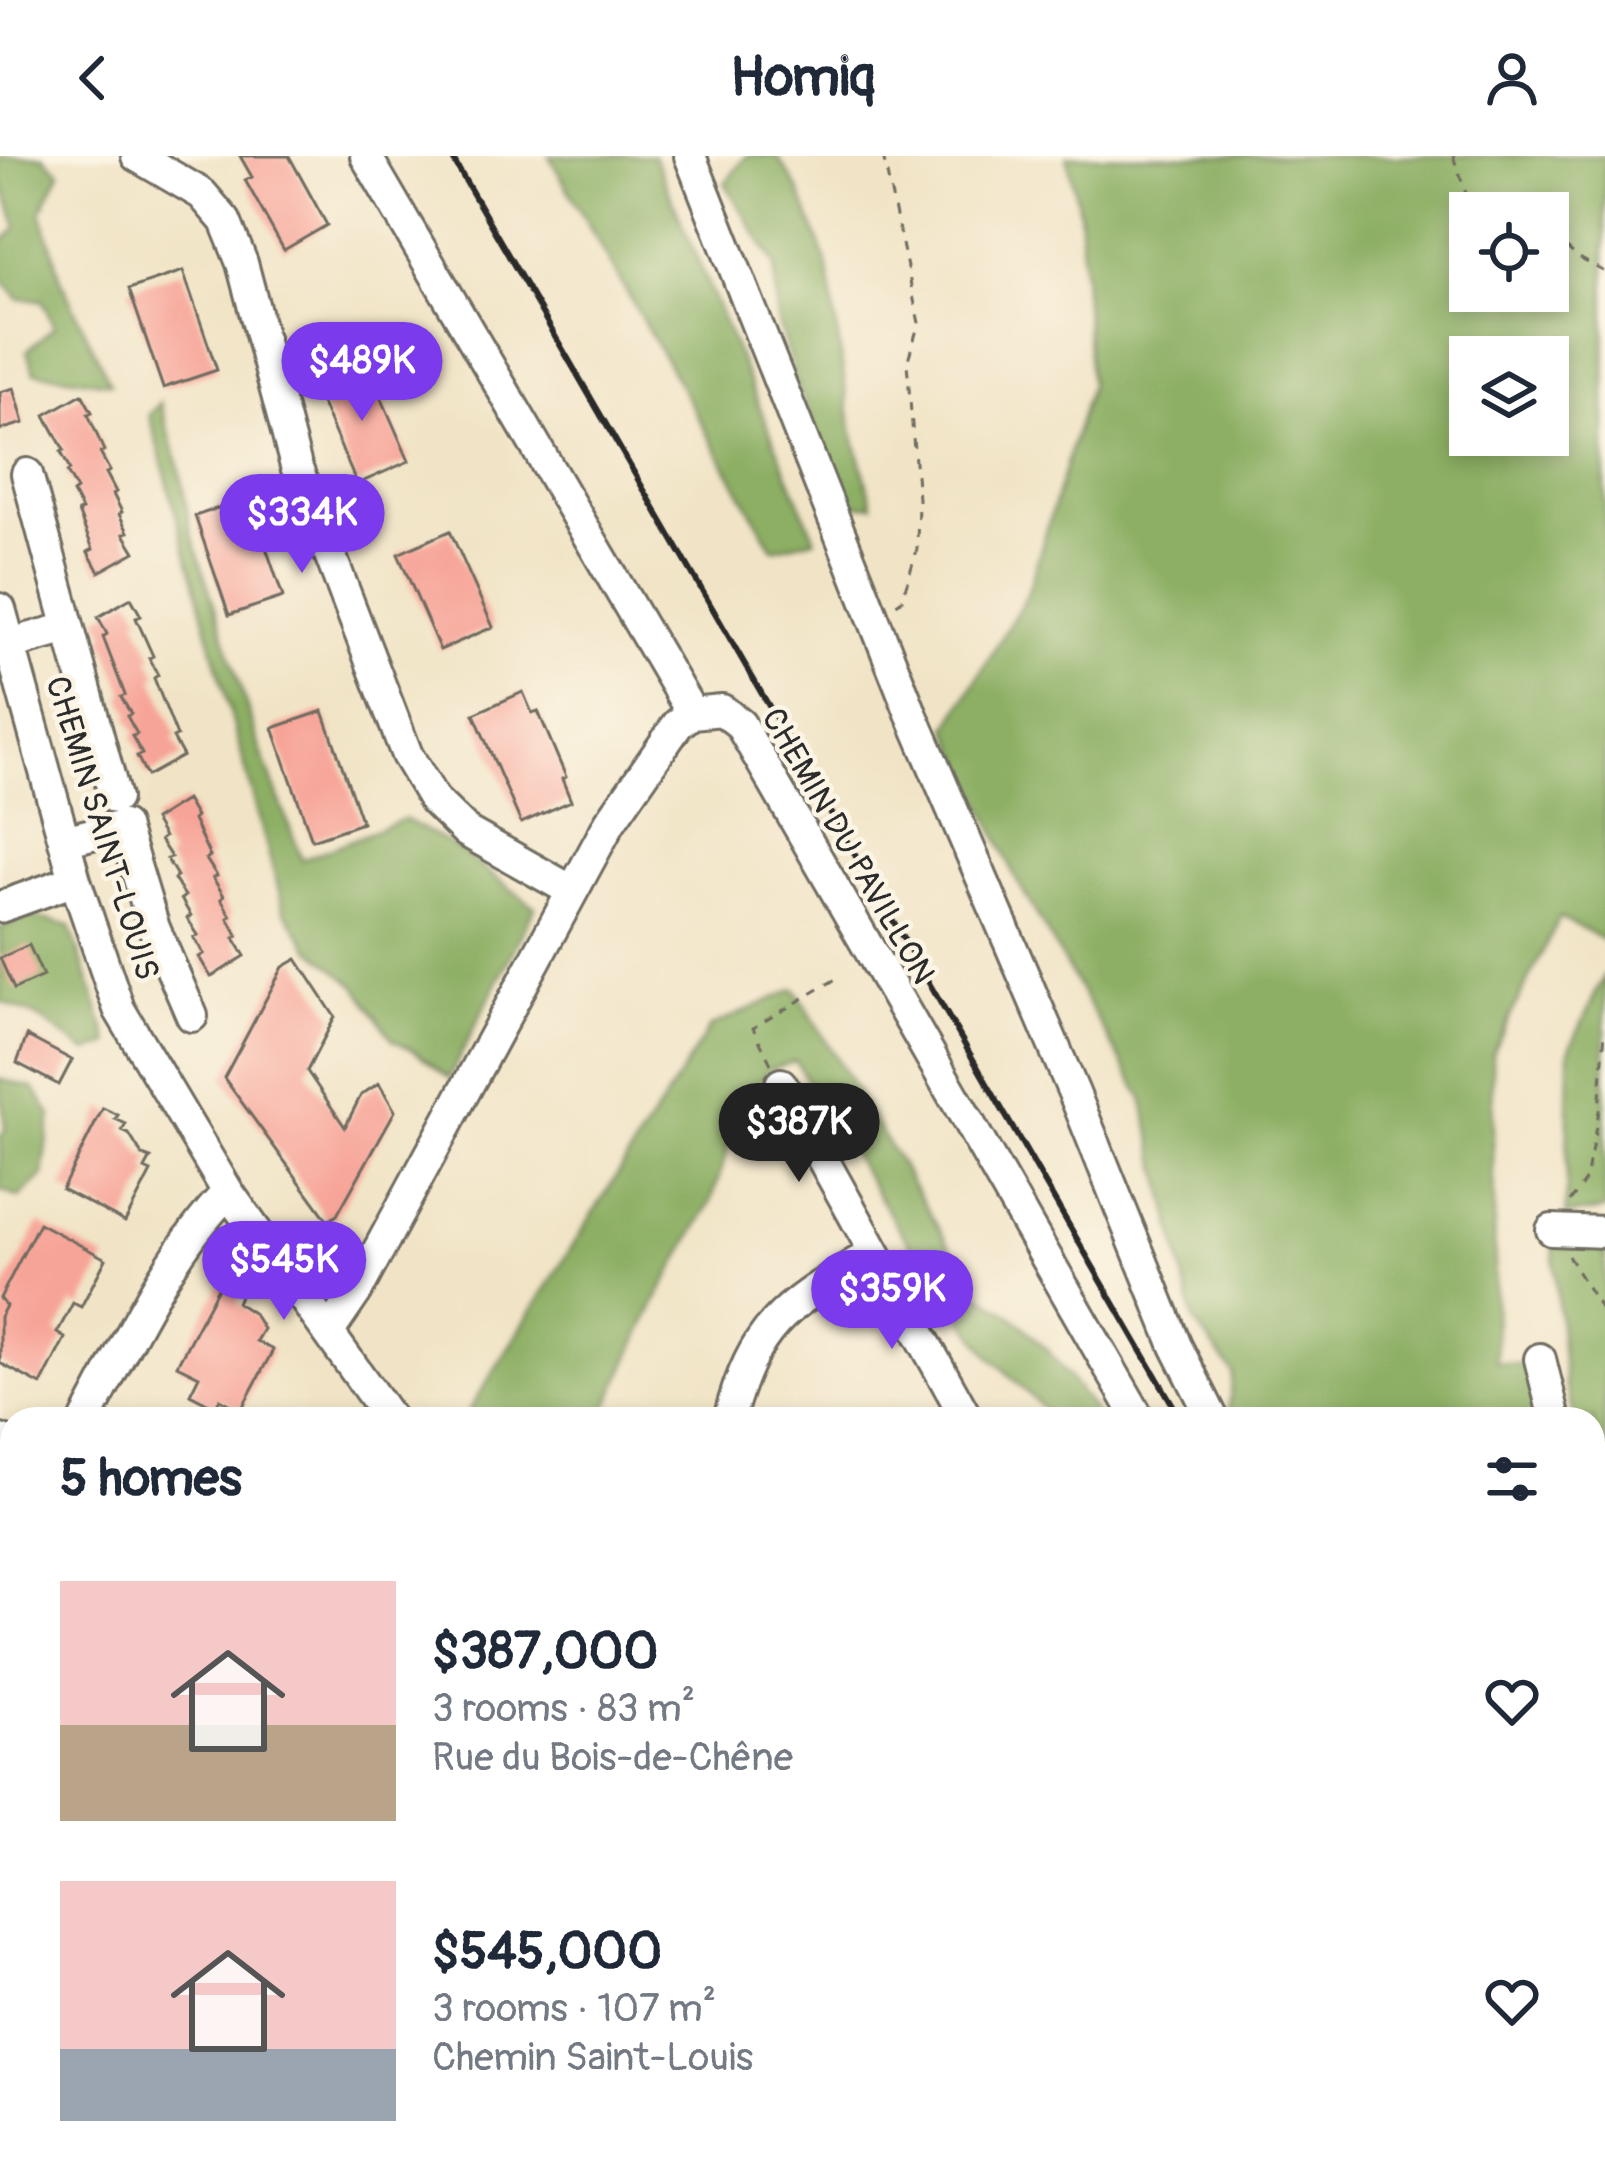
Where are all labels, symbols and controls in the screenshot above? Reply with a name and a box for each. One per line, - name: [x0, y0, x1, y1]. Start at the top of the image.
- text: Homiq: [730, 44, 875, 112]
- icon: back: [60, 45, 126, 111]
- icon: person: [1479, 45, 1545, 111]
- map controls: [1449, 192, 1569, 456]
- button: locate: [1449, 192, 1569, 312]
- pin: $489K: [278, 322, 446, 424]
- text: $489K: [308, 336, 416, 385]
- button: layers: [1449, 336, 1569, 456]
- pin: $334K: [218, 474, 386, 576]
- text: $334K: [247, 488, 357, 537]
- street label: CHEMIN SAINT-LOUIS: [36, 671, 168, 985]
- street label: CHEMIN DU PAVILLON: [752, 701, 944, 991]
- pin: $387K: [715, 1083, 883, 1185]
- text: $387K: [746, 1097, 852, 1146]
- pin: $545K: [200, 1221, 368, 1323]
- text: $545K: [229, 1235, 339, 1284]
- pin: $359K: [808, 1250, 976, 1352]
- text: $359K: [838, 1264, 946, 1313]
- icon: filters: [1479, 1446, 1545, 1512]
- text: 5 homes: [60, 1447, 242, 1511]
- text: $387,000: [432, 1620, 658, 1684]
- icon: home: [156, 1629, 300, 1773]
- icon: heart: [1479, 1668, 1545, 1734]
- text: 3 rooms · 83 m²: [432, 1684, 695, 1733]
- text: Rue du Bois-de-Chêne: [432, 1733, 793, 1782]
- text: $545,000: [432, 1920, 662, 1984]
- icon: home: [156, 1929, 300, 2073]
- icon: heart: [1479, 1968, 1545, 2034]
- text: 3 rooms · 107 m²: [432, 1984, 716, 2033]
- text: Chemin Saint-Louis: [432, 2033, 753, 2082]

